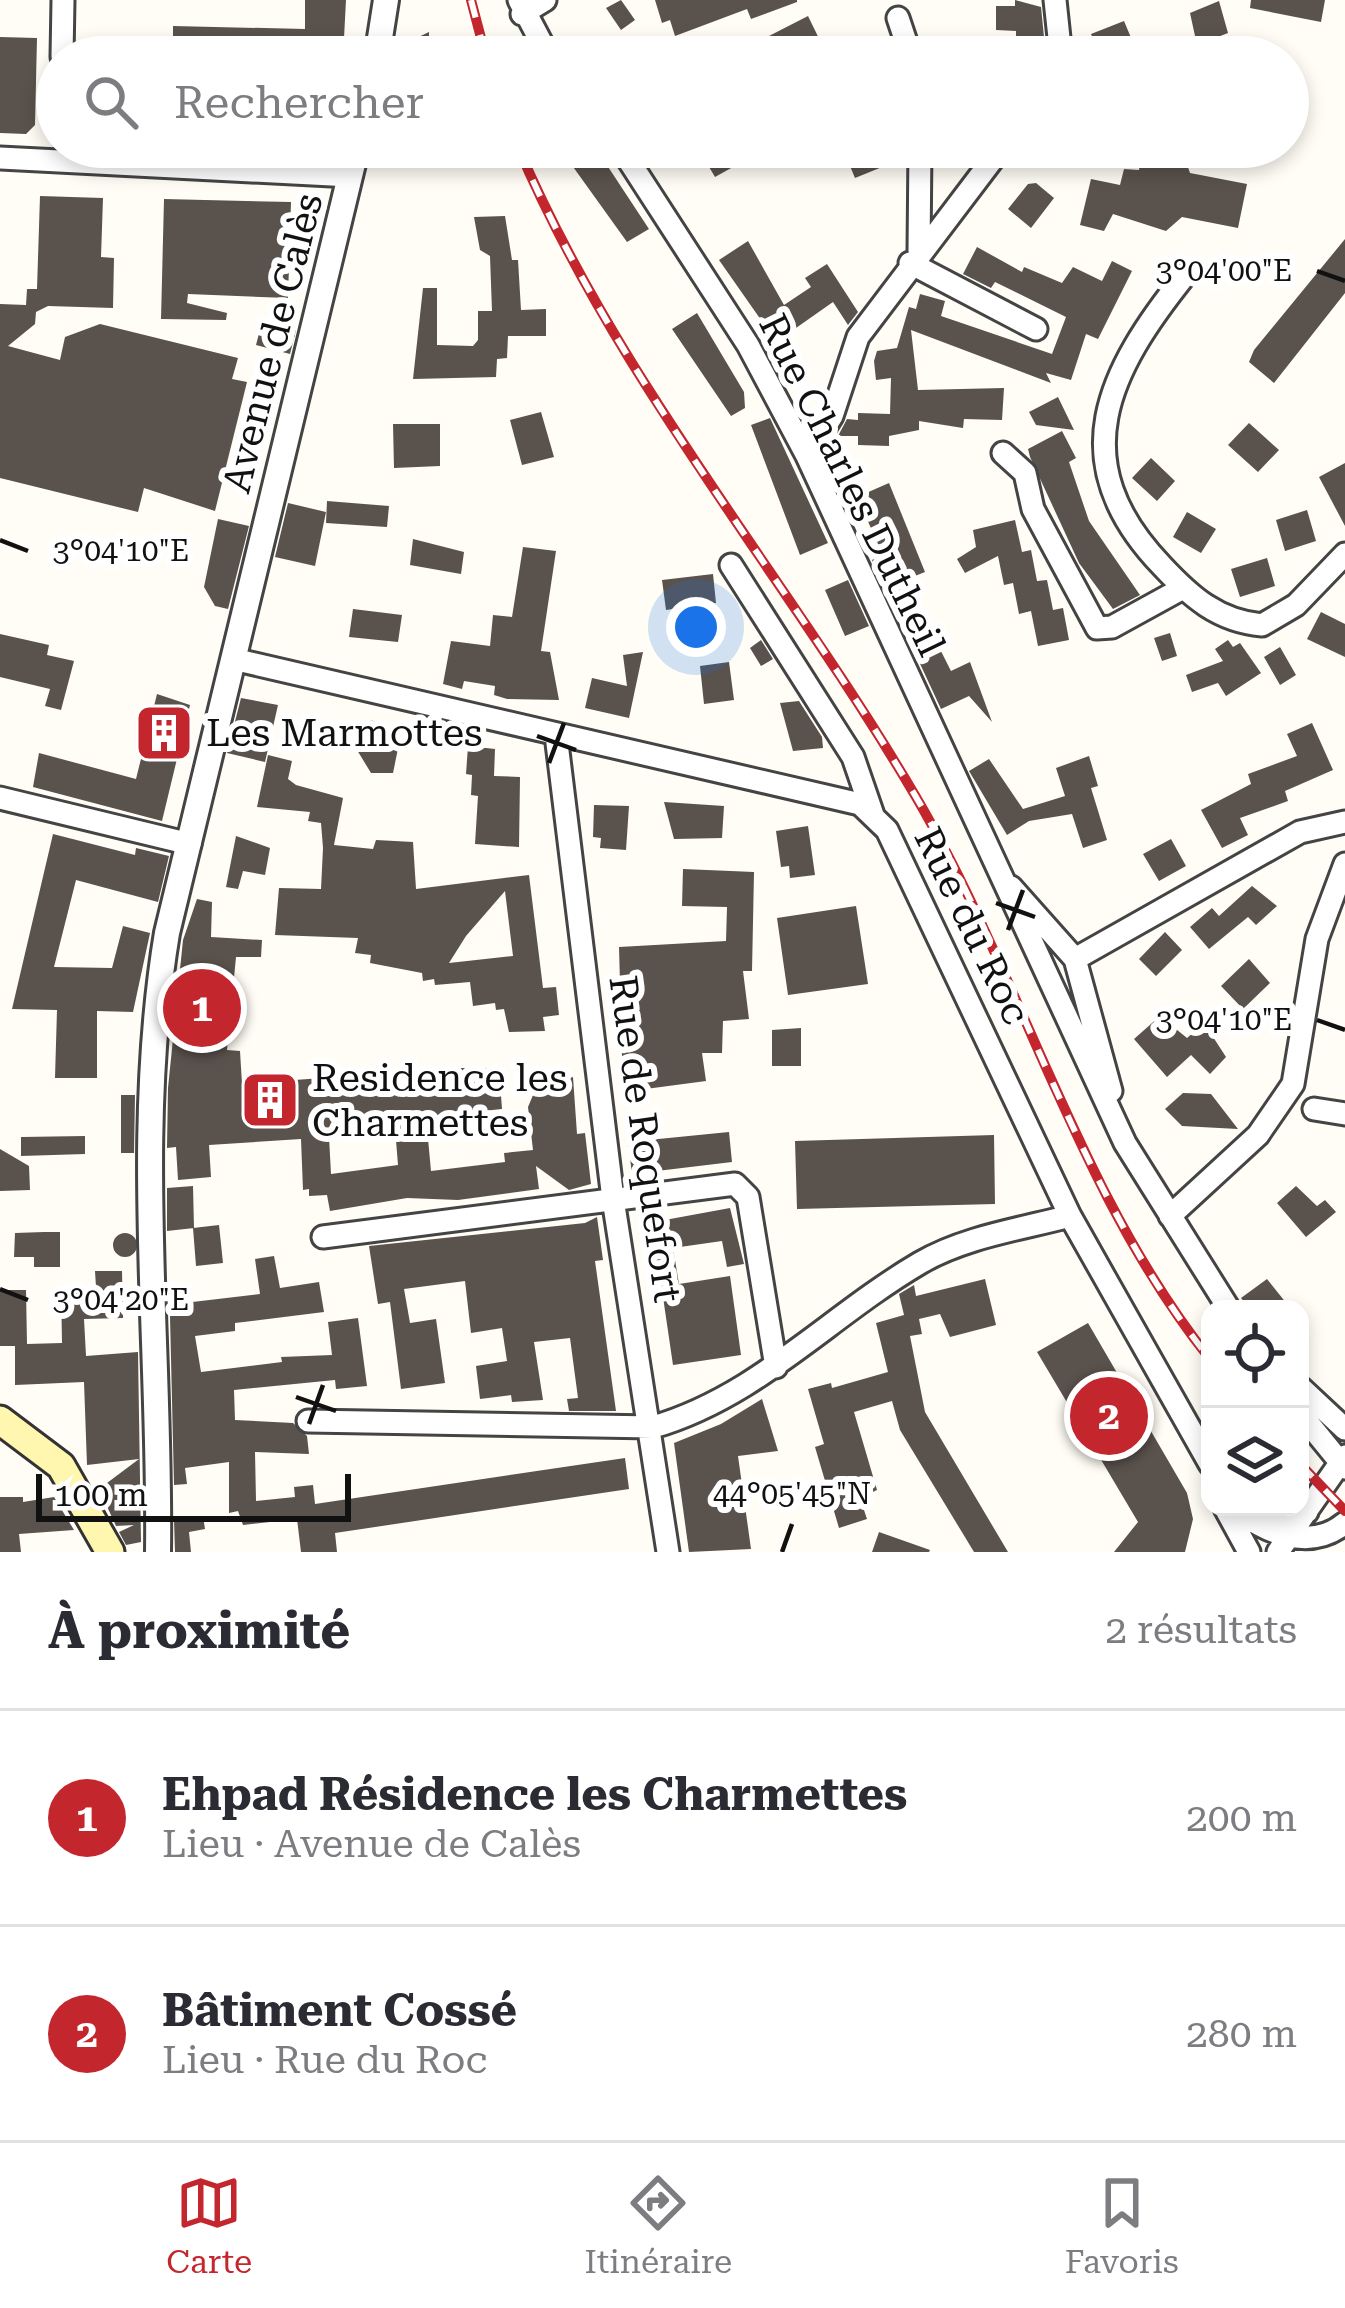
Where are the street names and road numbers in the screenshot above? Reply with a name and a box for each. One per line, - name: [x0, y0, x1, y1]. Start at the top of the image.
- street label: Avenue de Calès: [214, 188, 332, 498]
- street label: Rue Charles Dutheil: [749, 307, 955, 663]
- street label: Rue du Roc: [905, 820, 1039, 1032]
- street label: Rue de Roquefort: [599, 973, 691, 1305]

